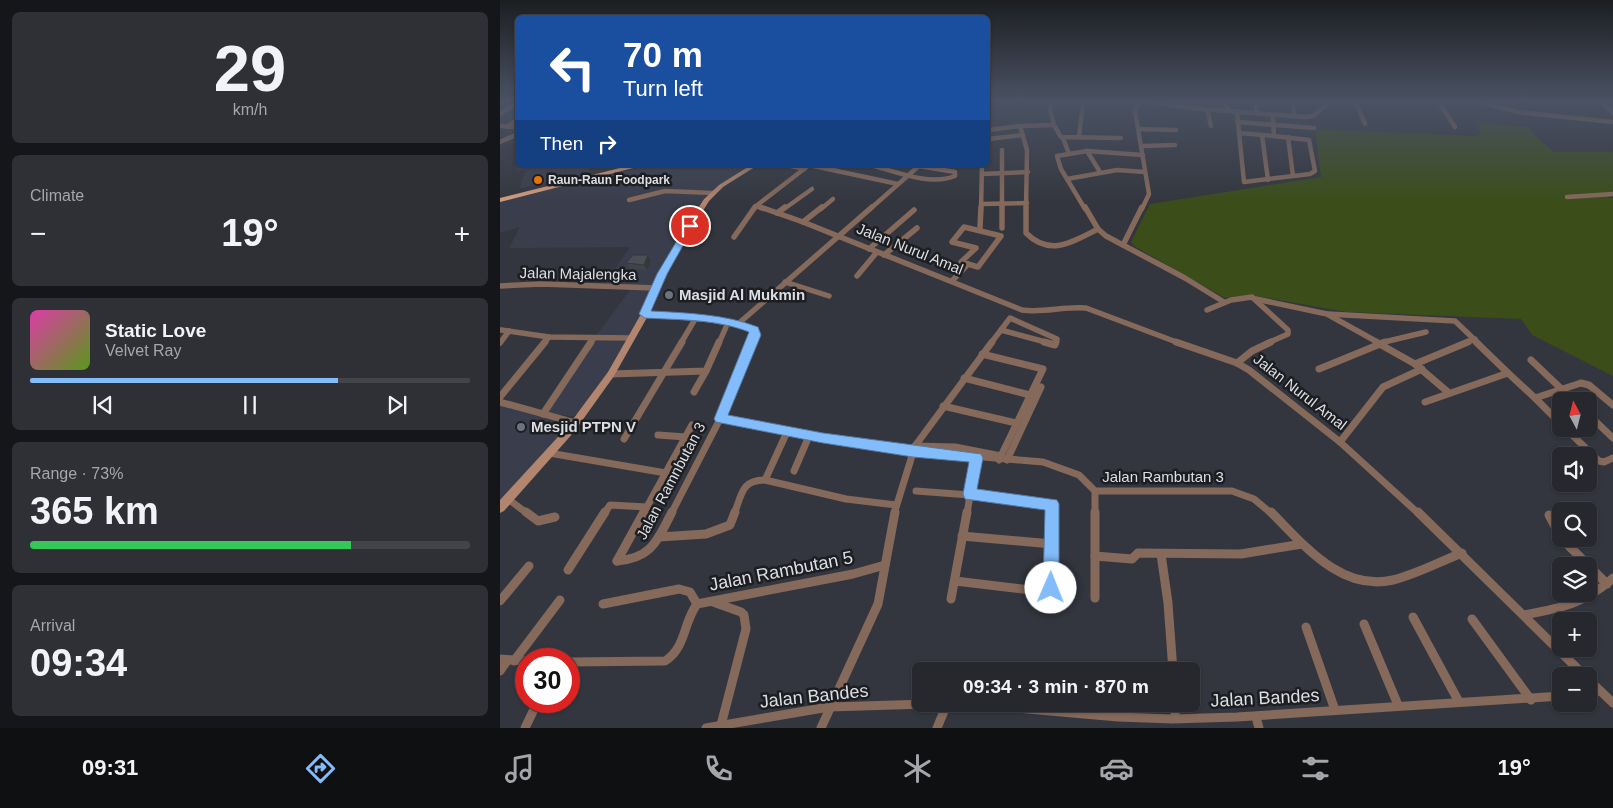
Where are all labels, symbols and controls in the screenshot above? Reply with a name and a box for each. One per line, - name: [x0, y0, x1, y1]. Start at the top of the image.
- text: 29: [214, 32, 286, 105]
- icon: left: [540, 35, 605, 100]
- text: 70 m: [623, 35, 703, 74]
- text: Turn left: [623, 76, 703, 101]
- text: km/h: [233, 101, 267, 118]
- icon: right: [593, 130, 621, 158]
- text: Then: [540, 133, 583, 154]
- place label: Raun-Raun Foodpark: [548, 173, 670, 187]
- marker: Raun-Raun Foodpark: [532, 174, 544, 186]
- text: Climate: [30, 187, 84, 204]
- pin: [669, 205, 711, 247]
- text: 19°: [221, 212, 279, 254]
- icon: arrive: [676, 212, 704, 240]
- text: −: [30, 218, 46, 249]
- text: +: [454, 218, 470, 249]
- street label: Jalan Nurul Amal: [854, 219, 966, 278]
- street label: Jalan Majalengka: [519, 264, 637, 283]
- place label: Masjid Al Mukmin: [679, 286, 805, 303]
- marker: Masjid Al Mukmin: [663, 289, 675, 301]
- text: Static Love: [105, 320, 206, 341]
- text: Velvet Ray: [105, 342, 181, 359]
- street label: Jalan Nurul Amal: [1250, 350, 1350, 433]
- icon: previous: [89, 391, 117, 419]
- icon: pause: [236, 391, 264, 419]
- icon: next: [383, 391, 411, 419]
- north arrow: [1552, 392, 1598, 438]
- map controls: [1552, 392, 1597, 712]
- place label: Mesjid PTPN V: [531, 418, 636, 435]
- street label: Jalan Ramnbutan 3: [633, 419, 709, 542]
- marker: Mesjid PTPN V: [515, 421, 527, 433]
- button: sound: [1552, 447, 1597, 492]
- text: Range · 73%: [30, 465, 123, 482]
- street label: Jalan Rambutan 3: [1102, 468, 1224, 485]
- text: 365 km: [30, 490, 159, 532]
- button: search: [1552, 502, 1597, 547]
- street label: Jalan Rambutan 5: [707, 547, 855, 595]
- button: layers: [1552, 557, 1597, 602]
- position arrow: [1024, 561, 1076, 613]
- button: +: [1552, 612, 1597, 657]
- text: Arrival: [30, 617, 75, 634]
- text: 09:34: [30, 642, 127, 684]
- speed limit sign: 30: [515, 648, 580, 713]
- button: −: [1552, 667, 1597, 712]
- text: 09:34 · 3 min · 870 m: [963, 676, 1149, 697]
- street label: Jalan Bandes: [759, 680, 869, 712]
- street label: Jalan Bandes: [1210, 685, 1320, 711]
- icon: directions: [303, 751, 338, 786]
- icon: music: [502, 751, 537, 786]
- icon: phone: [701, 751, 736, 786]
- icon: climate: [900, 751, 935, 786]
- icon: car: [1099, 751, 1134, 786]
- icon: filters: [1298, 751, 1333, 786]
- text: 09:31: [82, 755, 138, 780]
- text: 19°: [1498, 755, 1531, 780]

